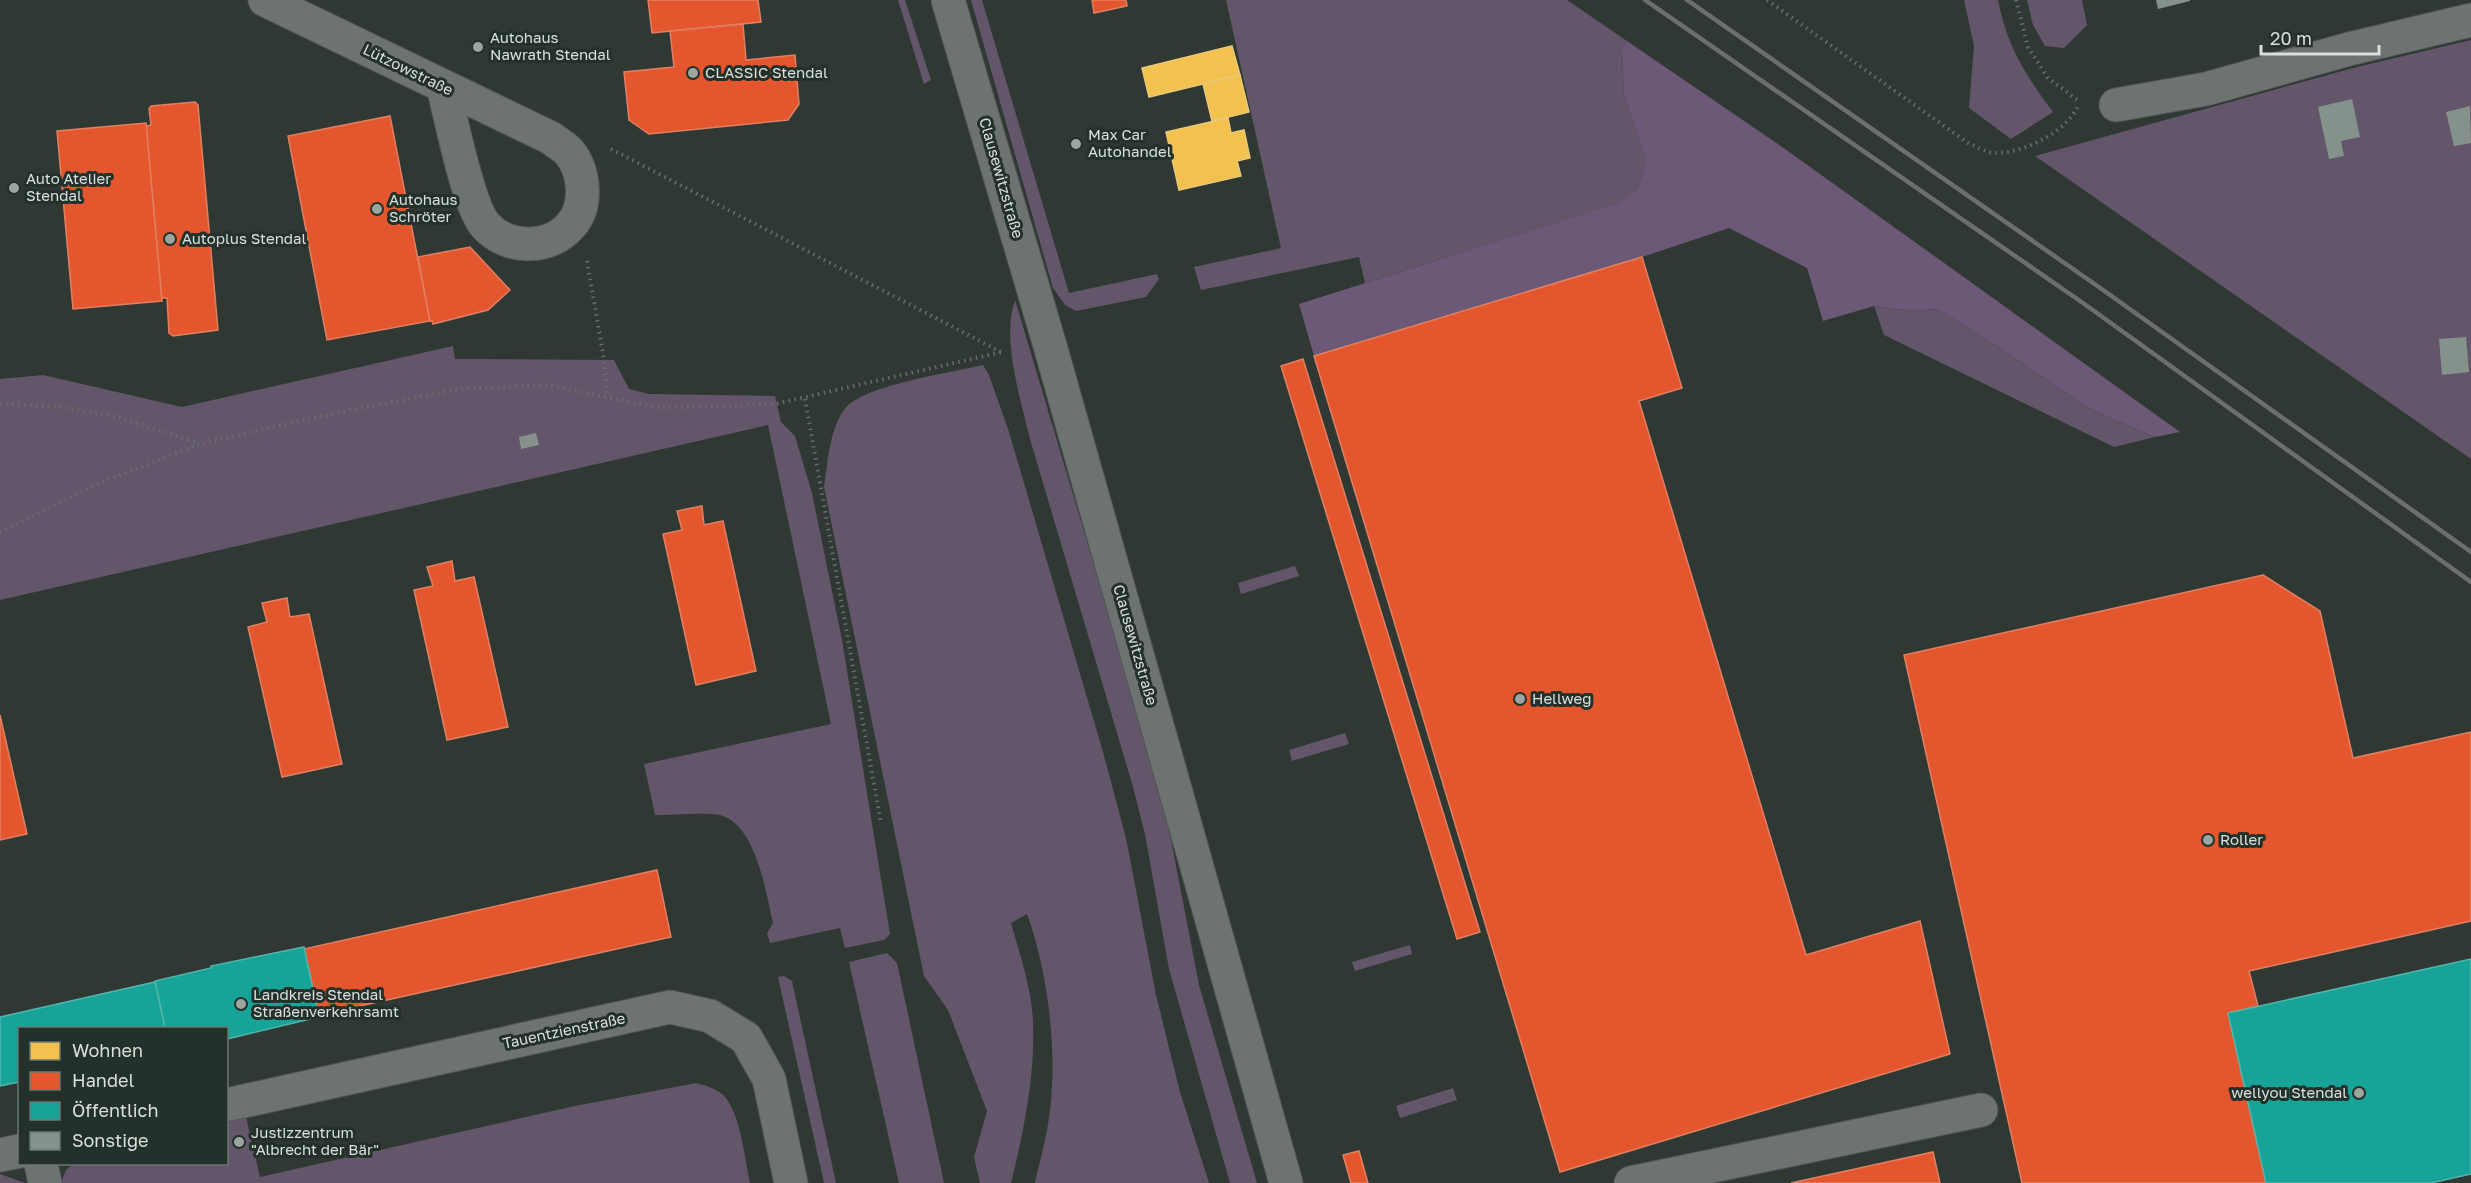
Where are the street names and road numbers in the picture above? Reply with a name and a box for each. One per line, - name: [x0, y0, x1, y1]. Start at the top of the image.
- street label: Lützowstraße: [361, 40, 457, 99]
- street label: Clausewitzstraße: [976, 115, 1028, 240]
- street label: Clausewitzstraße: [1110, 582, 1162, 707]
- street label: Tauentzienstraße: [501, 1008, 627, 1052]

